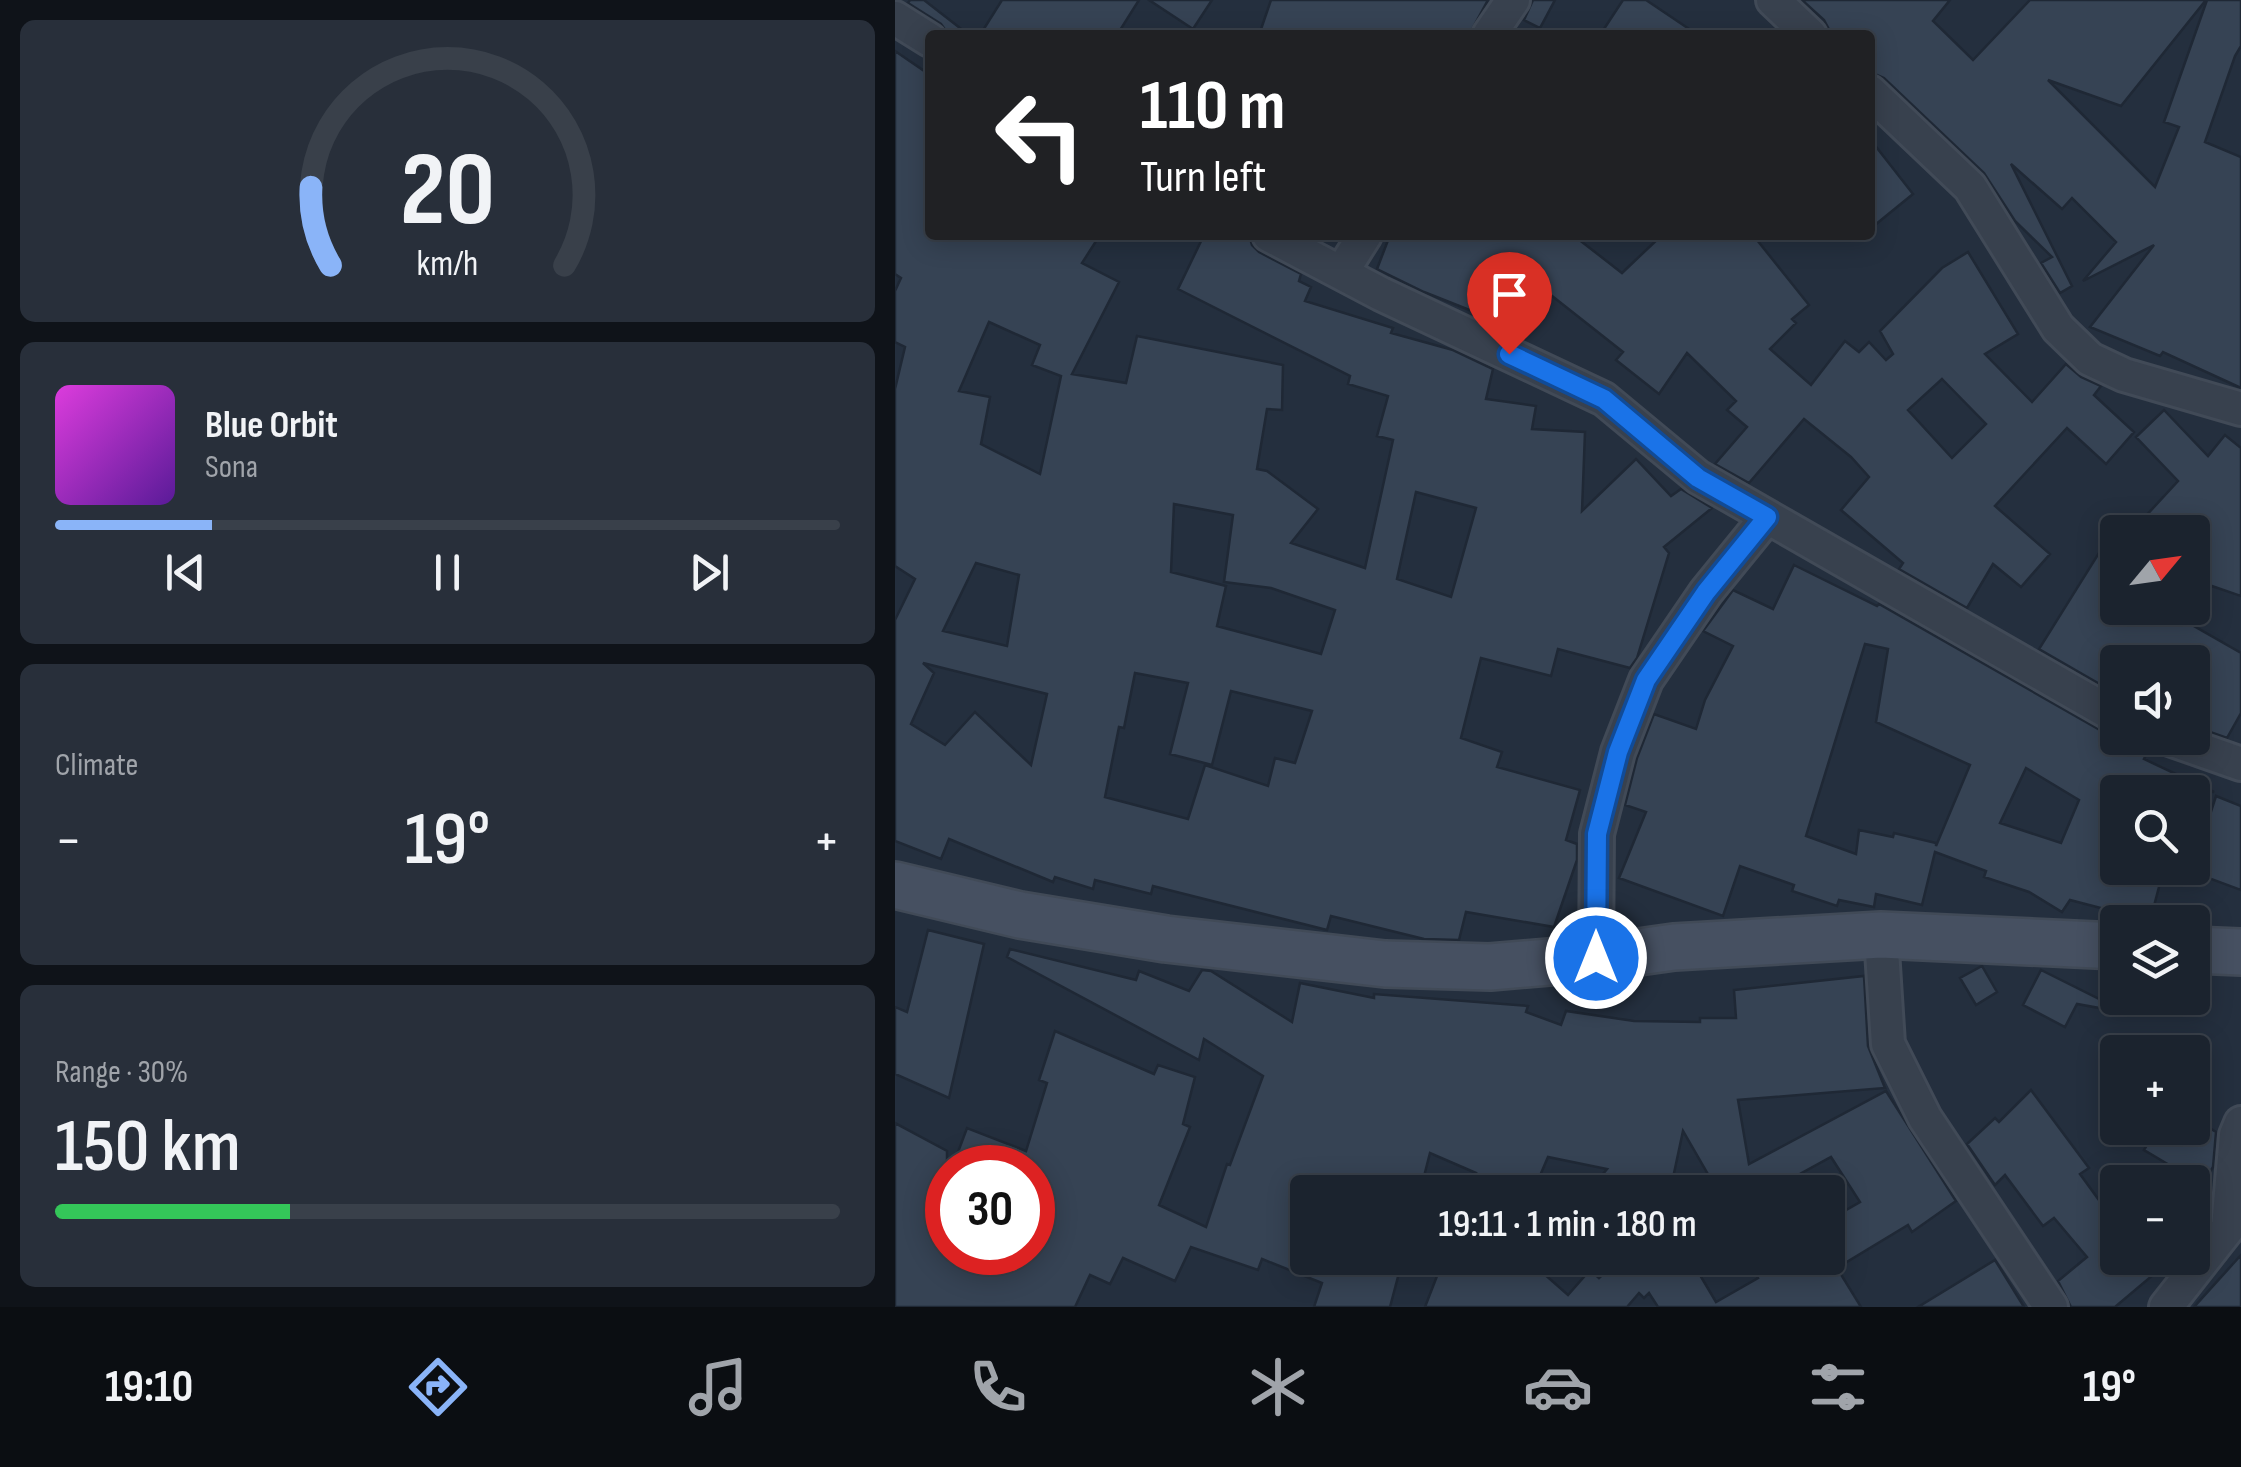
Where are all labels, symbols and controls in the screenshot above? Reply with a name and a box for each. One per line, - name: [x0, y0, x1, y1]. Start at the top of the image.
- text: 110 m: [1140, 65, 1286, 149]
- icon: left: [975, 70, 1105, 200]
- text: 20: [400, 129, 495, 254]
- text: Turn left: [1140, 150, 1266, 205]
- text: km/h: [417, 243, 478, 286]
- pin: [1467, 252, 1552, 355]
- icon: arrive: [1482, 267, 1537, 322]
- text: Blue Orbit: [205, 403, 338, 448]
- text: Sona: [205, 448, 258, 487]
- north arrow: [2100, 515, 2210, 625]
- map controls: [2100, 515, 2210, 1275]
- icon: previous: [158, 545, 213, 600]
- icon: pause: [420, 545, 475, 600]
- icon: next: [682, 545, 737, 600]
- button: sound: [2100, 645, 2210, 755]
- text: Climate: [55, 746, 138, 785]
- button: search: [2100, 775, 2210, 885]
- text: 19°: [405, 795, 490, 886]
- text: −: [55, 808, 82, 875]
- text: +: [813, 808, 840, 875]
- button: layers: [2100, 905, 2210, 1015]
- position arrow: [1544, 906, 1648, 1010]
- button: +: [2100, 1035, 2210, 1145]
- text: Range · 30%: [55, 1053, 188, 1092]
- text: 150 km: [55, 1102, 241, 1193]
- speed limit sign: 30: [925, 1145, 1055, 1275]
- button: −: [2100, 1165, 2210, 1275]
- text: 19:11 · 1 min · 180 m: [1439, 1202, 1696, 1247]
- icon: directions: [403, 1352, 473, 1422]
- icon: music: [683, 1352, 753, 1422]
- icon: phone: [963, 1352, 1033, 1422]
- icon: climate: [1243, 1352, 1313, 1422]
- icon: car: [1523, 1352, 1593, 1422]
- icon: filters: [1803, 1352, 1873, 1422]
- text: 19:10: [105, 1360, 193, 1415]
- text: 19°: [2083, 1360, 2136, 1415]

